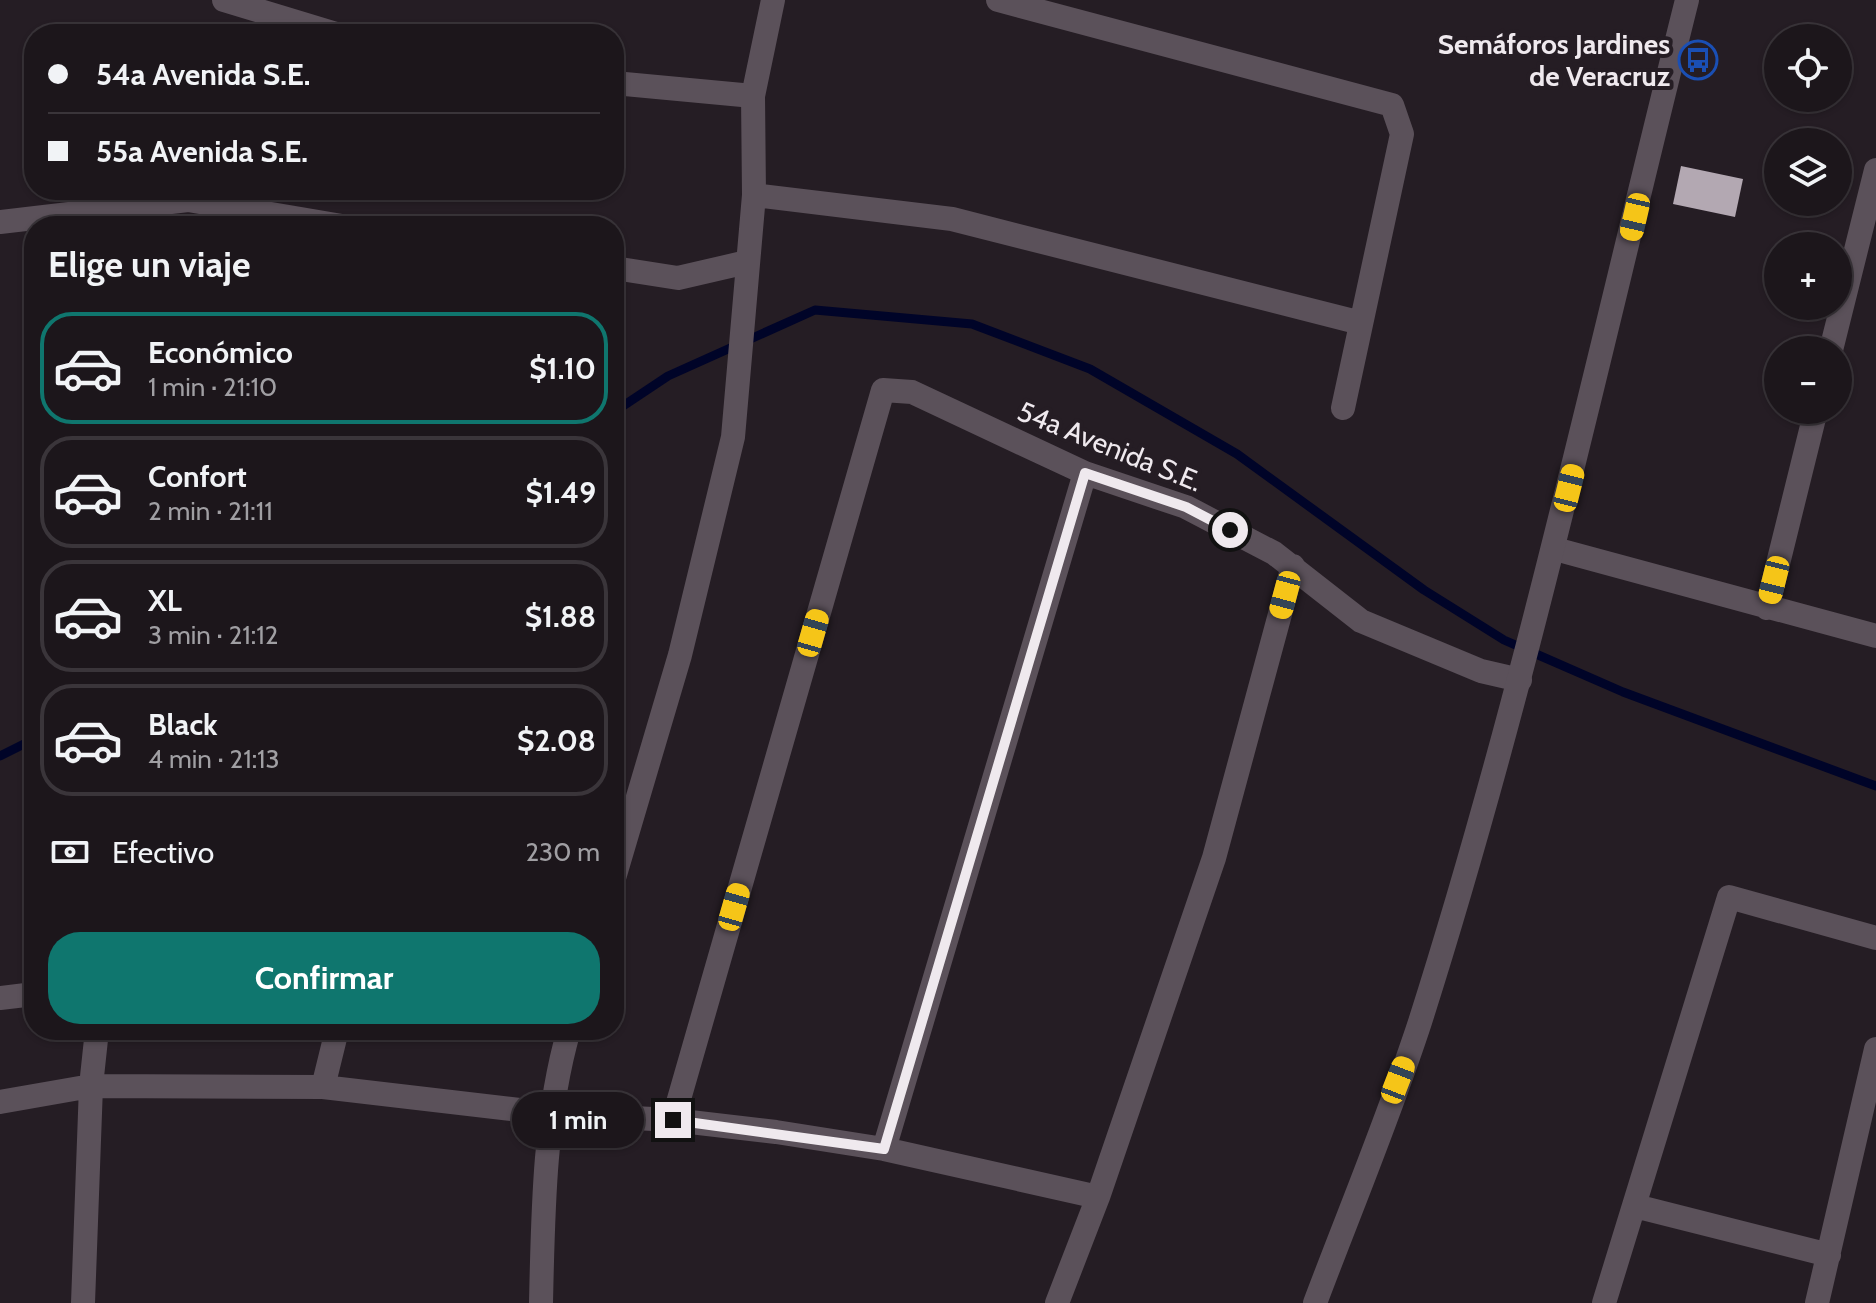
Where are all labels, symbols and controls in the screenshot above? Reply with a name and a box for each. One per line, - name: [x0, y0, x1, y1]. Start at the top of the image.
- map controls: [1764, 24, 1852, 424]
- button: locate: [1764, 24, 1852, 112]
- place label: Semáforos Jardines de Veracruz: [1438, 27, 1670, 93]
- bus stop icon: Semáforos Jardines de Veracruz: [1677, 39, 1719, 81]
- text: 54a Avenida S.E.: [96, 56, 311, 93]
- button: layers: [1764, 128, 1852, 216]
- text: 55a Avenida S.E.: [96, 133, 308, 170]
- car: [1618, 191, 1652, 243]
- button: +: [1764, 232, 1852, 320]
- text: Elige un viaje: [48, 242, 251, 286]
- icon: car: [52, 332, 124, 404]
- text: Económico: [148, 334, 293, 371]
- button: −: [1764, 336, 1852, 424]
- text: $1.10: [529, 350, 596, 387]
- text: 1 min · 21:10: [148, 371, 277, 403]
- street label: 54a Avenida S.E.: [1013, 394, 1207, 498]
- icon: car: [52, 456, 124, 528]
- text: Confort: [148, 458, 247, 495]
- car: [1552, 462, 1586, 514]
- text: $1.49: [525, 474, 596, 511]
- text: 2 min · 21:11: [148, 495, 273, 527]
- route start: [1212, 512, 1248, 548]
- car: [1757, 554, 1791, 606]
- car: [1267, 569, 1303, 621]
- icon: car: [52, 580, 124, 652]
- text: XL: [148, 582, 182, 619]
- text: $1.88: [525, 598, 596, 635]
- car: [795, 607, 831, 659]
- text: 3 min · 21:12: [148, 619, 278, 651]
- icon: car: [52, 704, 124, 776]
- text: Black: [148, 706, 218, 743]
- text: $2.08: [517, 722, 596, 759]
- text: 4 min · 21:13: [148, 743, 280, 775]
- icon: cash: [48, 830, 92, 874]
- text: Efectivo: [112, 834, 214, 871]
- text: 230 m: [526, 836, 600, 868]
- car: [716, 881, 752, 933]
- button: Confirmar: [48, 932, 600, 1024]
- car: [1378, 1053, 1418, 1107]
- callout: 1 min: [513, 1092, 645, 1148]
- route end: [655, 1102, 691, 1138]
- text: 1 min: [549, 1104, 607, 1136]

